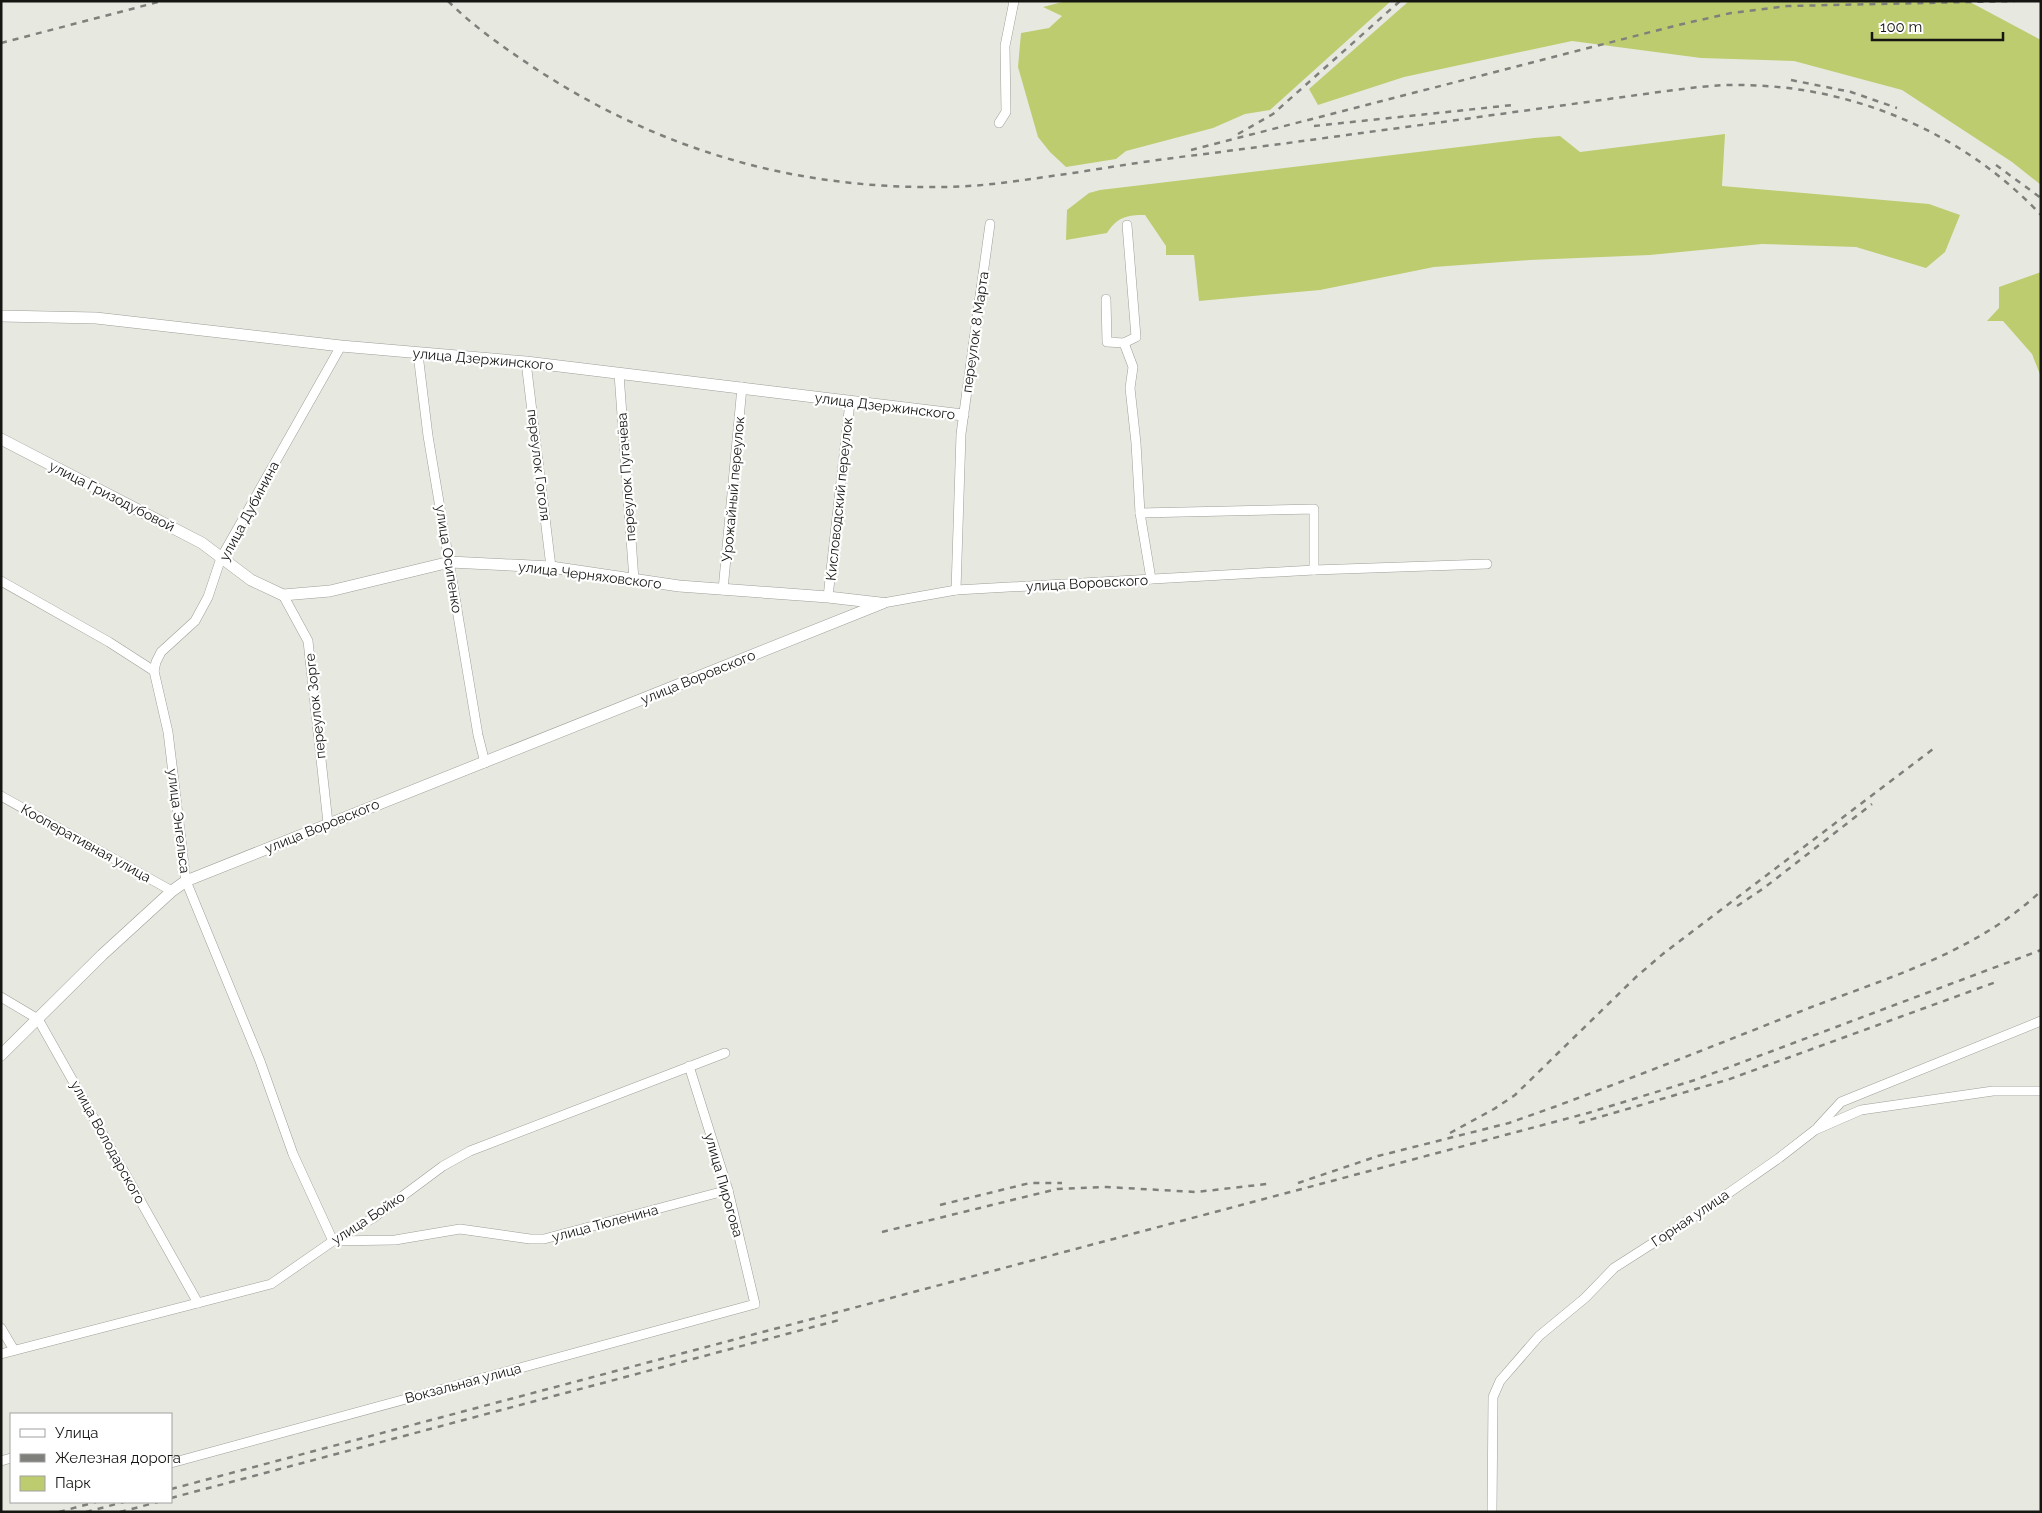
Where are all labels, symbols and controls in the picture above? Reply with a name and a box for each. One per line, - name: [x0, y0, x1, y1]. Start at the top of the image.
- scale bar: [1872, 10, 2003, 42]
- text: 100 m: [1880, 18, 1922, 36]
- street label: переулок 8 Марта: [959, 270, 991, 394]
- street label: улица Дзержинского: [412, 345, 554, 373]
- street label: улица Дзержинского: [814, 389, 956, 423]
- street label: переулок Гоголя: [524, 408, 554, 522]
- street label: переулок Пугачёва: [614, 412, 638, 542]
- street label: Урожайный переулок: [719, 416, 747, 562]
- street label: Кисловодский переулок: [822, 416, 856, 582]
- street label: улица Гризодубовой: [47, 457, 177, 535]
- street label: улица Дубинина: [216, 459, 282, 563]
- street label: улица Осипенко: [433, 504, 465, 614]
- street label: улица Черняховского: [517, 558, 663, 592]
- street label: улица Воровского: [1026, 572, 1148, 594]
- street label: улица Воровского: [638, 647, 758, 707]
- street label: переулок Зорге: [302, 652, 328, 760]
- street label: улица Энгельса: [165, 768, 193, 874]
- street label: улица Воровского: [262, 796, 382, 856]
- street label: Кооперативная улица: [18, 801, 154, 885]
- street label: улица Володарского: [67, 1078, 149, 1206]
- street label: улица Пирогова: [701, 1131, 747, 1239]
- street label: Горная улица: [1648, 1186, 1732, 1250]
- street label: улица Бойко: [328, 1188, 408, 1248]
- street label: улица Тюленина: [550, 1201, 660, 1245]
- street label: Вокзальная улица: [403, 1360, 523, 1406]
- legend: [10, 1413, 172, 1503]
- text: Улица: [55, 1424, 99, 1442]
- text: Железная дорога: [55, 1449, 181, 1467]
- text: Парк: [55, 1474, 91, 1492]

